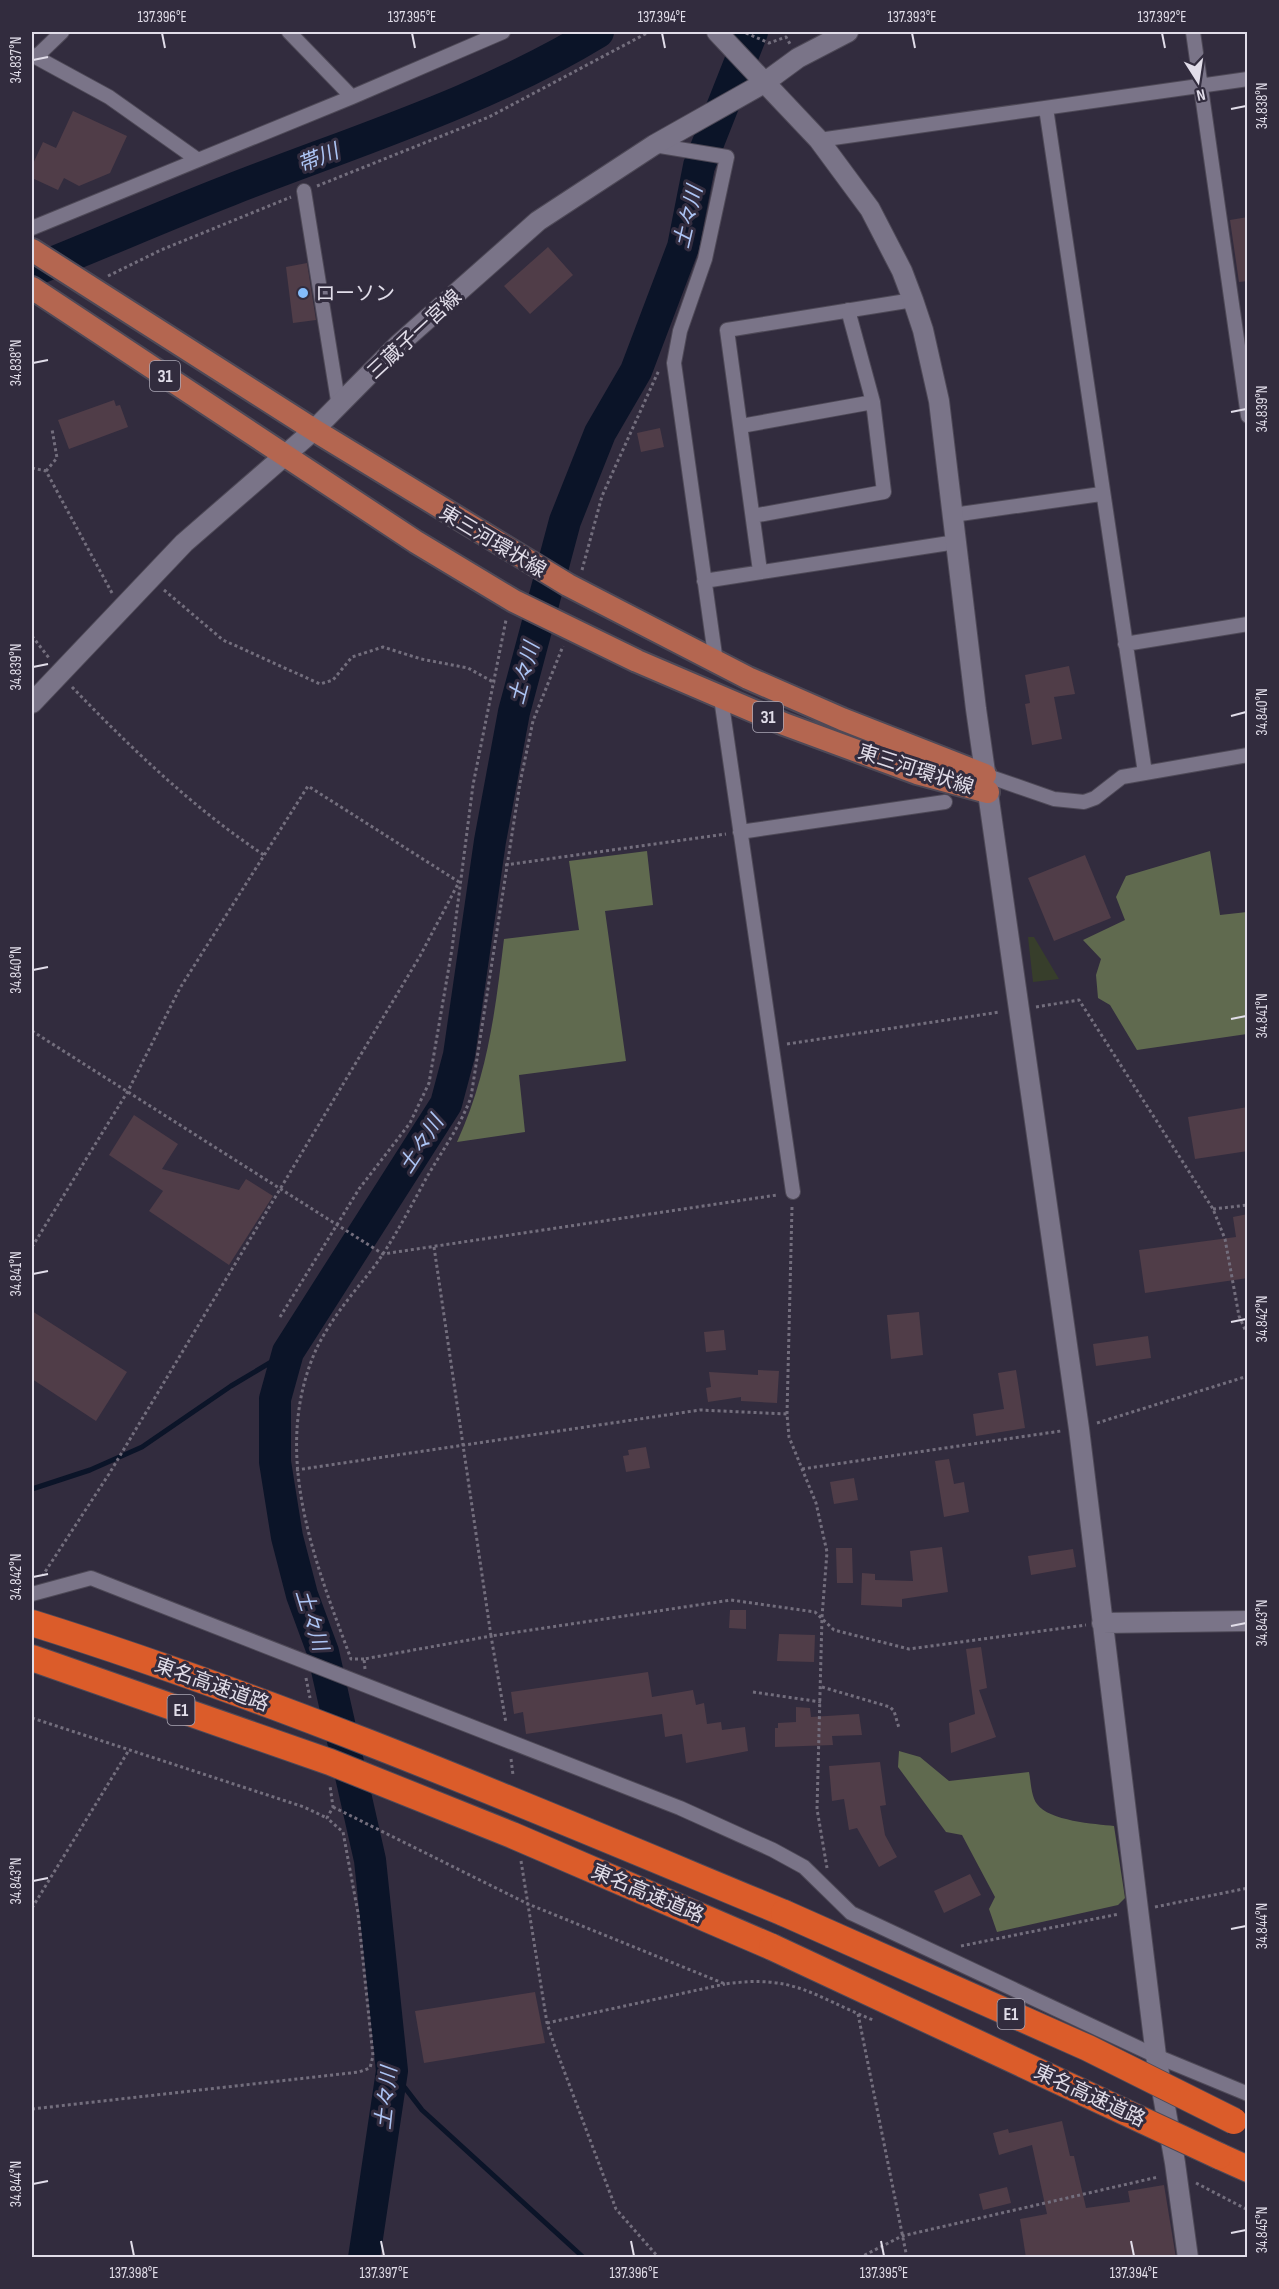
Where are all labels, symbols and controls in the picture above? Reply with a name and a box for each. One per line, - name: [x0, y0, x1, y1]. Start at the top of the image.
- text: 137.396°E: [137, 8, 187, 27]
- text: 137.395°E: [388, 8, 436, 27]
- text: 137.394°E: [638, 8, 686, 27]
- text: 137.393°E: [888, 8, 936, 27]
- text: 137.392°E: [1138, 8, 1186, 27]
- text: 34.837°N: [7, 37, 26, 83]
- north arrow: [1168, 51, 1228, 111]
- text: 34.838°N: [1253, 83, 1272, 129]
- text: N: [1195, 84, 1207, 104]
- water label: 帯川: [294, 138, 344, 178]
- water label: 土々川: [669, 182, 708, 251]
- place label: ローソン: [315, 282, 395, 306]
- street label: 三蔵子一宮線: [363, 285, 467, 384]
- marker: ローソン: [296, 286, 310, 300]
- text: 34.838°N: [7, 340, 26, 386]
- road number: 31: [150, 361, 180, 391]
- text: 34.839°N: [1253, 386, 1272, 432]
- street label: 東三河環状線: [435, 501, 550, 583]
- water label: 土々川: [504, 638, 545, 707]
- text: 34.839°N: [7, 644, 26, 690]
- text: 34.840°N: [1253, 688, 1272, 736]
- road number: 31: [753, 702, 783, 732]
- street label: 東三河環状線: [855, 740, 976, 800]
- text: 34.840°N: [7, 946, 26, 994]
- text: 34.841°N: [1253, 993, 1272, 1039]
- water label: 土々川: [394, 1109, 450, 1177]
- text: 34.841°N: [7, 1251, 26, 1297]
- text: 34.842°N: [1253, 1296, 1272, 1342]
- text: 34.842°N: [7, 1554, 26, 1600]
- water label: 土々川: [290, 1586, 333, 1656]
- text: 34.843°N: [1253, 1600, 1272, 1646]
- street label: 東名高速道路: [151, 1653, 272, 1717]
- road number: E1: [168, 1695, 195, 1725]
- text: 34.843°N: [7, 1858, 26, 1904]
- street label: 東名高速道路: [588, 1859, 708, 1928]
- text: 34.844°N: [1253, 1903, 1272, 1949]
- road number: E1: [998, 1999, 1024, 2029]
- street label: 東名高速道路: [1030, 2060, 1149, 2132]
- water label: 土々川: [371, 2063, 402, 2131]
- text: 34.844°N: [7, 2161, 26, 2207]
- text: 34.845°N: [1253, 2207, 1272, 2253]
- text: 137.398°E: [110, 2264, 158, 2283]
- text: 137.397°E: [359, 2264, 409, 2283]
- text: 137.396°E: [609, 2264, 659, 2283]
- text: 137.395°E: [860, 2264, 908, 2283]
- text: 137.394°E: [1110, 2264, 1158, 2283]

